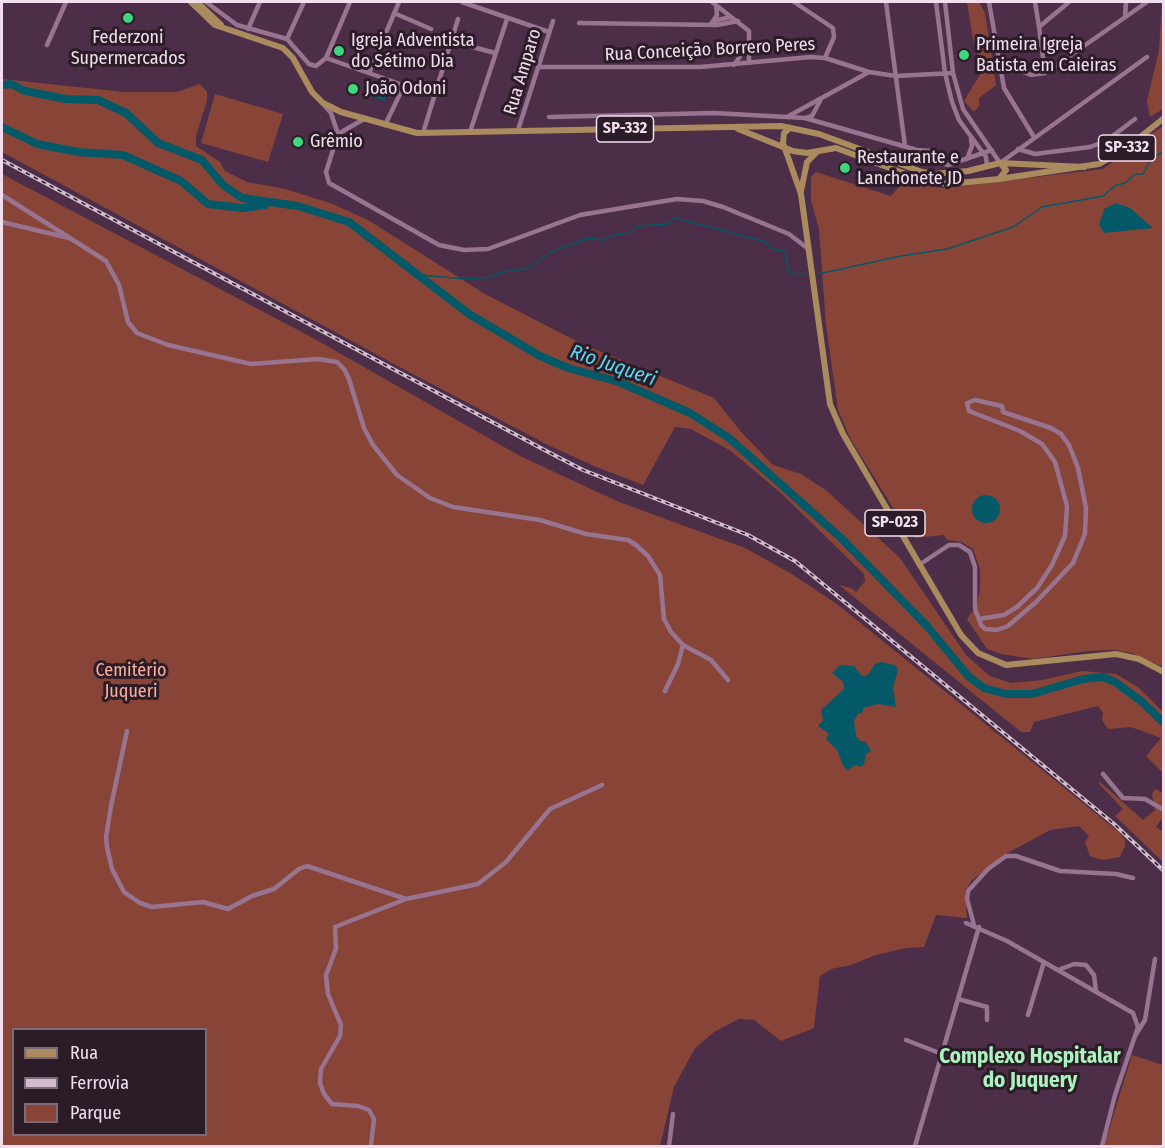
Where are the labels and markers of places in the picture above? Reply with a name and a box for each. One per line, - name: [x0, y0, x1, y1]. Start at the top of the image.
- marker: Federzoni Supermercados: [121, 11, 135, 25]
- place label: Federzoni Supermercados: [71, 27, 185, 70]
- place label: Igreja Adventista do Sétimo Dia: [351, 30, 475, 72]
- place label: Primeira Igreja Batista em Caieiras: [976, 34, 1116, 76]
- marker: Igreja Adventista do Sétimo Dia: [332, 44, 346, 58]
- marker: Primeira Igreja Batista em Caieiras: [957, 48, 971, 62]
- place label: João Odoni: [365, 78, 446, 100]
- marker: João Odoni: [346, 82, 360, 96]
- place label: Grêmio: [310, 131, 363, 153]
- marker: Grêmio: [291, 135, 305, 149]
- place label: Restaurante e Lanchonete JD: [857, 147, 962, 190]
- marker: Restaurante e Lanchonete JD: [838, 161, 852, 175]

